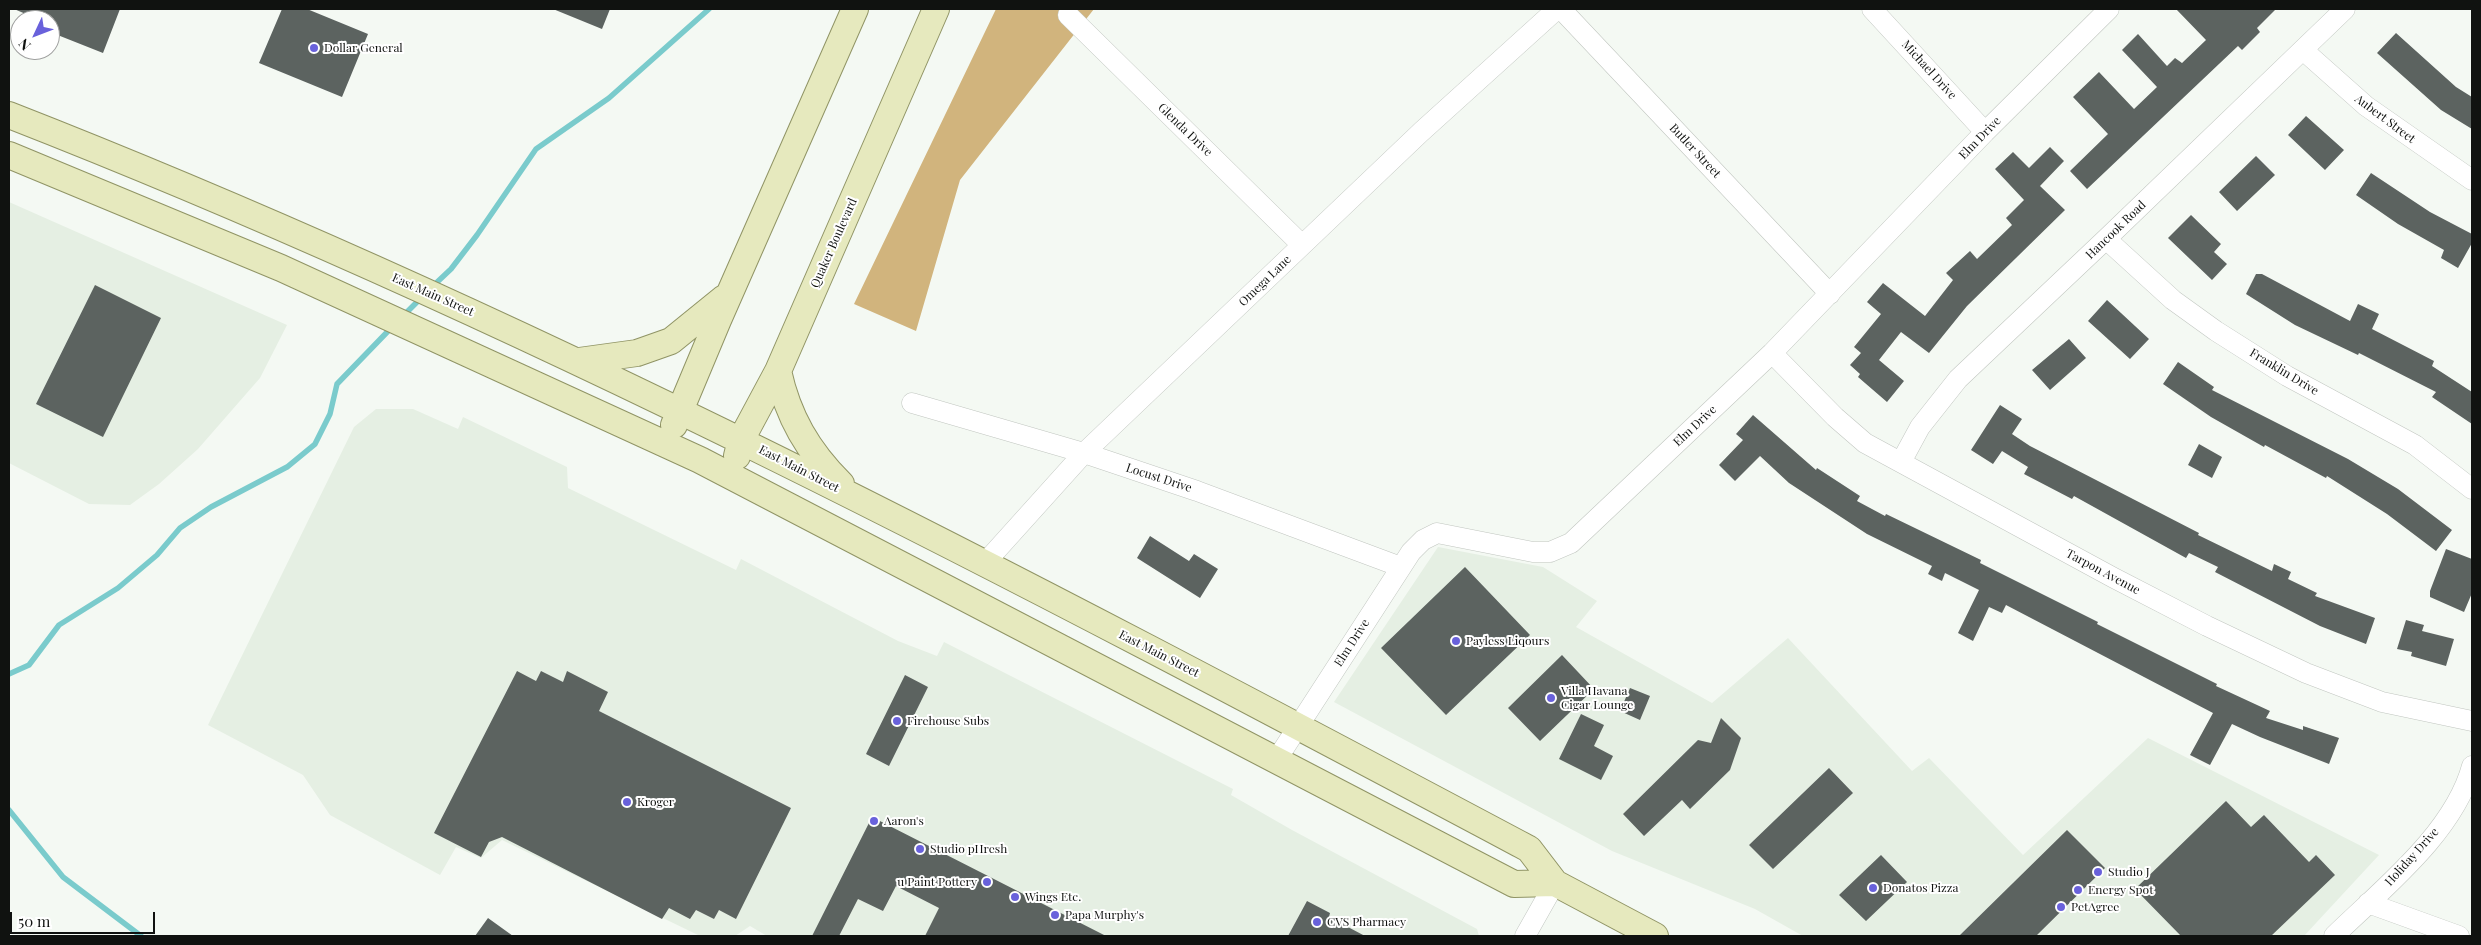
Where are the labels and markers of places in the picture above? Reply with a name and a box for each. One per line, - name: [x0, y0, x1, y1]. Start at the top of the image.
- place label: Dollar General: [324, 41, 403, 55]
- marker: Dollar General: [308, 42, 320, 54]
- place label: Payless Liqours: [1466, 634, 1549, 648]
- marker: Payless Liqours: [1450, 635, 1462, 647]
- place label: Villa Havana Cigar Lounge: [1561, 684, 1633, 712]
- marker: Villa Havana Cigar Lounge: [1545, 692, 1557, 704]
- place label: Firehouse Subs: [907, 714, 989, 728]
- marker: Firehouse Subs: [891, 715, 903, 727]
- place label: Kroger: [637, 795, 674, 809]
- marker: Kroger: [621, 796, 633, 808]
- place label: Aaron's: [884, 814, 924, 828]
- marker: Aaron's: [868, 815, 880, 827]
- place label: Studio pHresh: [930, 842, 1007, 856]
- marker: Studio pHresh: [914, 843, 926, 855]
- place label: Studio J: [2108, 865, 2150, 879]
- marker: Studio J: [2092, 866, 2104, 878]
- place label: u Paint Pottery: [897, 875, 977, 889]
- marker: u Paint Pottery: [981, 876, 993, 888]
- place label: Donatos Pizza: [1883, 881, 1959, 895]
- marker: Donatos Pizza: [1867, 882, 1879, 894]
- place label: Energy Spot: [2088, 883, 2153, 897]
- marker: Energy Spot: [2072, 884, 2084, 896]
- place label: Wings Etc.: [1025, 890, 1081, 904]
- marker: Wings Etc.: [1009, 891, 1021, 903]
- place label: PetAgree: [2071, 900, 2119, 914]
- marker: PetAgree: [2055, 901, 2067, 913]
- place label: Papa Murphy's: [1065, 908, 1144, 922]
- marker: Papa Murphy's: [1049, 909, 1061, 921]
- place label: CVS Pharmacy: [1327, 915, 1406, 929]
- marker: CVS Pharmacy: [1311, 916, 1323, 928]

